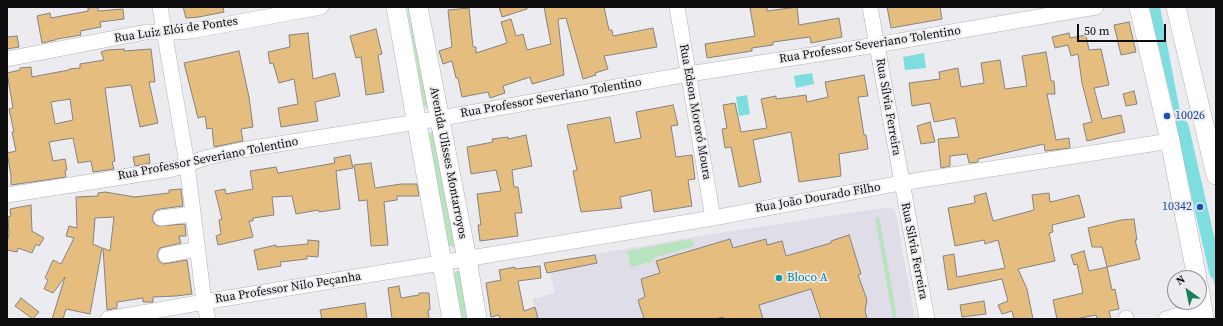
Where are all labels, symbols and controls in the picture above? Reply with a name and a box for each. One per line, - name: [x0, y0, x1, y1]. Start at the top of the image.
- street label: Rua Luiz Elói de Pontes: [113, 14, 239, 46]
- scale bar: [1079, 16, 1168, 42]
- text: 50 m: [1084, 23, 1110, 39]
- street label: Rua Professor Severiano Tolentino: [778, 24, 962, 66]
- street label: Rua Edson Mororó Moura: [676, 43, 714, 181]
- street label: Rua Sílvia Ferreira: [872, 57, 904, 157]
- street label: Rua Professor Severiano Tolentino: [459, 75, 643, 121]
- street label: Avenida Ulisses Montarroyos: [426, 86, 470, 240]
- place label: 10026: [1175, 109, 1205, 123]
- marker: 10026: [1162, 111, 1172, 121]
- street label: Rua Professor Severiano Tolentino: [116, 134, 300, 184]
- street label: Rua João Dourado Filho: [754, 180, 882, 216]
- place label: 10342: [1162, 200, 1192, 214]
- street label: Rua Silvia Ferreira: [898, 201, 930, 301]
- marker: 10342: [1195, 202, 1205, 212]
- street label: Rua Professor Nilo Peçanha: [214, 269, 362, 307]
- north arrow: [1167, 270, 1207, 310]
- place label: Bloco A: [787, 271, 828, 285]
- text: N: [1173, 272, 1188, 289]
- marker: Bloco A: [774, 273, 784, 283]

